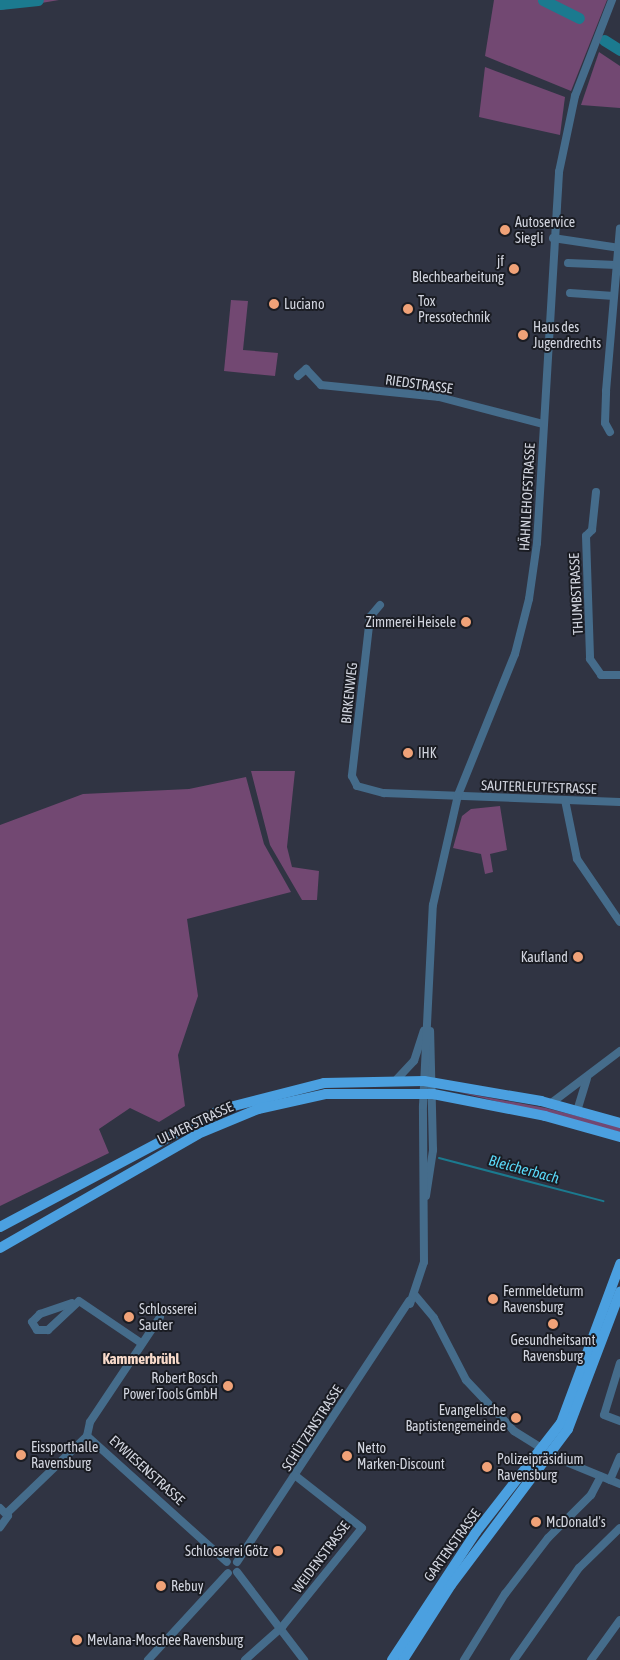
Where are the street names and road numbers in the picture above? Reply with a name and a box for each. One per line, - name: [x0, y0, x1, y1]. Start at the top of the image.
- street label: RIEDSTRASSE: [384, 371, 454, 397]
- street label: HÄHNLEHOFSTRASSE: [516, 442, 538, 552]
- street label: THUMBSTRASSE: [565, 553, 587, 635]
- street label: BIRKENWEG: [337, 661, 361, 725]
- street label: SAUTERLEUTESTRASSE: [481, 777, 597, 797]
- street label: ULMER STRASSE: [154, 1098, 236, 1148]
- street label: SCHÜTZENSTRASSE: [278, 1382, 346, 1474]
- street label: EYWIESENSTRASSE: [106, 1432, 188, 1508]
- street label: GARTENSTRASSE: [420, 1506, 484, 1584]
- street label: WEIDENSTRASSE: [289, 1518, 353, 1596]

